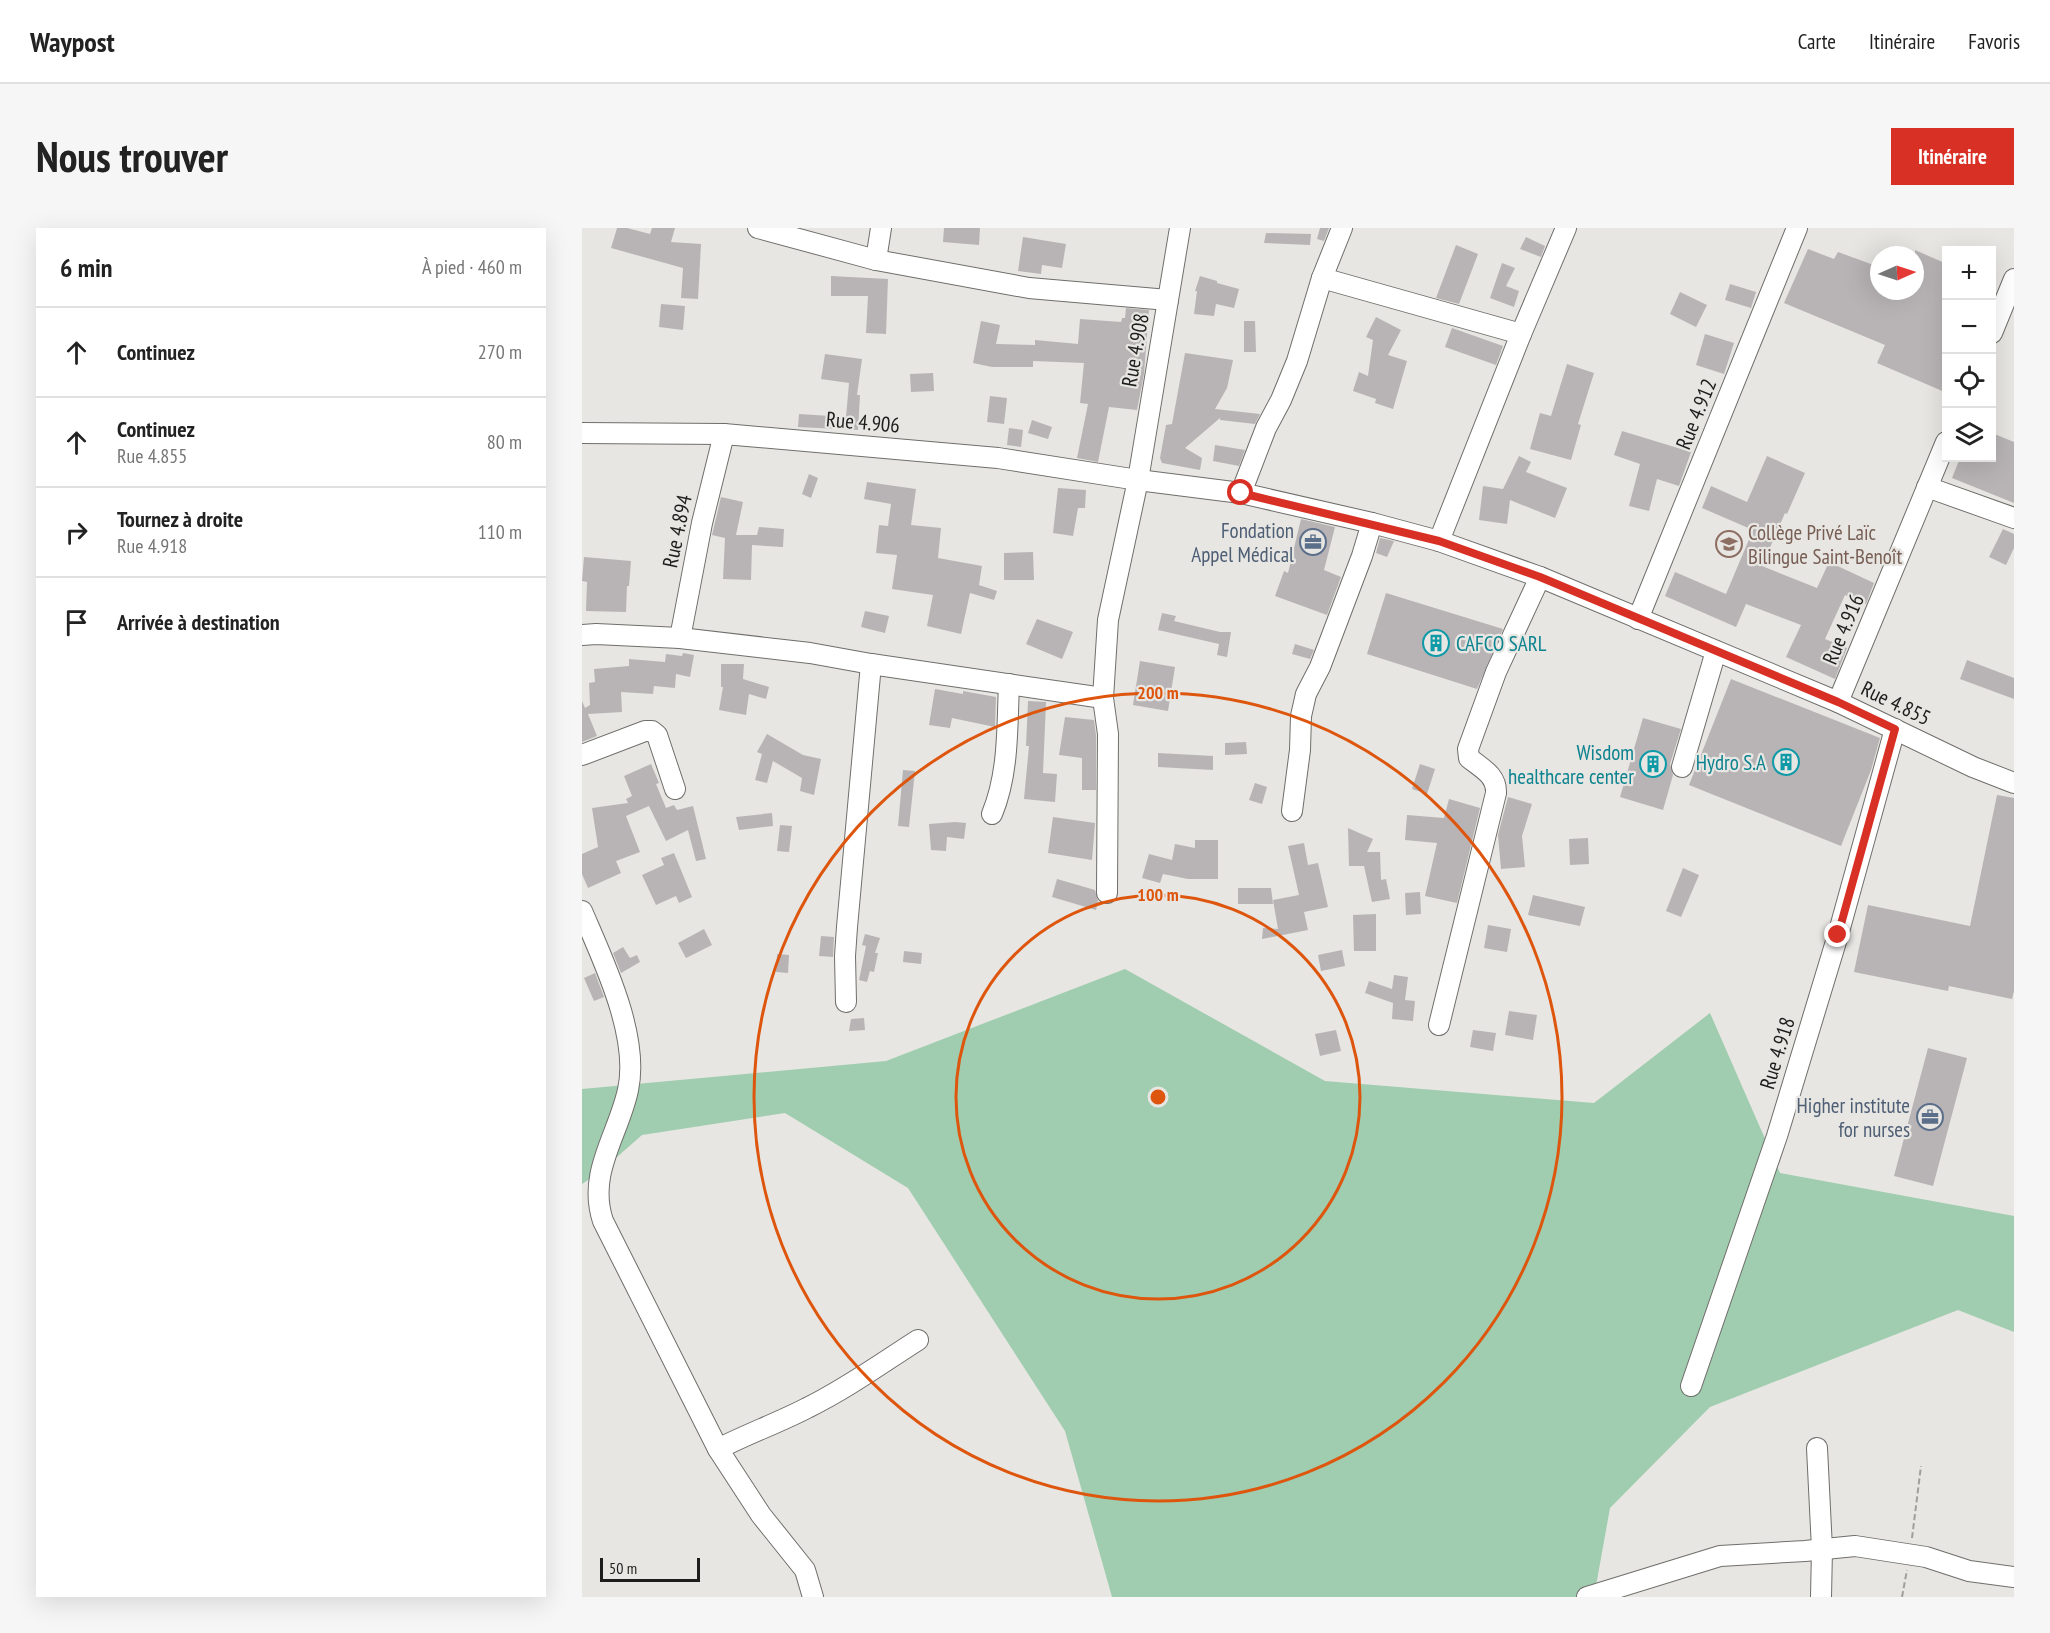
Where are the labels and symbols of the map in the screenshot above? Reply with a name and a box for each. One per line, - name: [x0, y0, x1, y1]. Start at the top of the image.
- north arrow: [1870, 246, 1924, 300]
- street label: Rue 4.908: [1115, 311, 1155, 389]
- street label: Rue 4.912: [1670, 375, 1722, 453]
- street label: Rue 4.906: [825, 405, 901, 439]
- route start: [1227, 479, 1253, 505]
- street label: Rue 4.894: [656, 492, 698, 570]
- place label: Fondation Appel Médical: [1191, 517, 1294, 568]
- place label: Collège Privé Laïc Bilingue Saint-Benoît: [1748, 519, 1902, 570]
- office icon: Fondation Appel Médical: [1298, 527, 1328, 557]
- school or university icon: Collège Privé Laïc Bilingue Saint-Benoît: [1714, 529, 1744, 559]
- street label: Rue 4.916: [1816, 590, 1870, 668]
- building icon: CAFCO SARL: [1421, 628, 1451, 658]
- place label: CAFCO SARL: [1456, 630, 1547, 657]
- street label: Rue 4.855: [1857, 675, 1935, 731]
- text: 200 m: [1137, 681, 1179, 704]
- place label: Wisdom healthcare center: [1508, 739, 1634, 790]
- building icon: Hydro S.A: [1771, 747, 1801, 777]
- building icon: Wisdom healthcare center: [1638, 749, 1668, 779]
- place label: Hydro S.A: [1696, 749, 1766, 776]
- text: 100 m: [1137, 883, 1179, 906]
- route end: [1824, 921, 1850, 947]
- street label: Rue 4.918: [1753, 1014, 1801, 1092]
- centre of rings: [1148, 1087, 1168, 1107]
- place label: Higher institute for nurses: [1797, 1092, 1910, 1143]
- office icon: Higher institute for nurses: [1915, 1102, 1945, 1132]
- scale bar: [600, 1555, 700, 1582]

